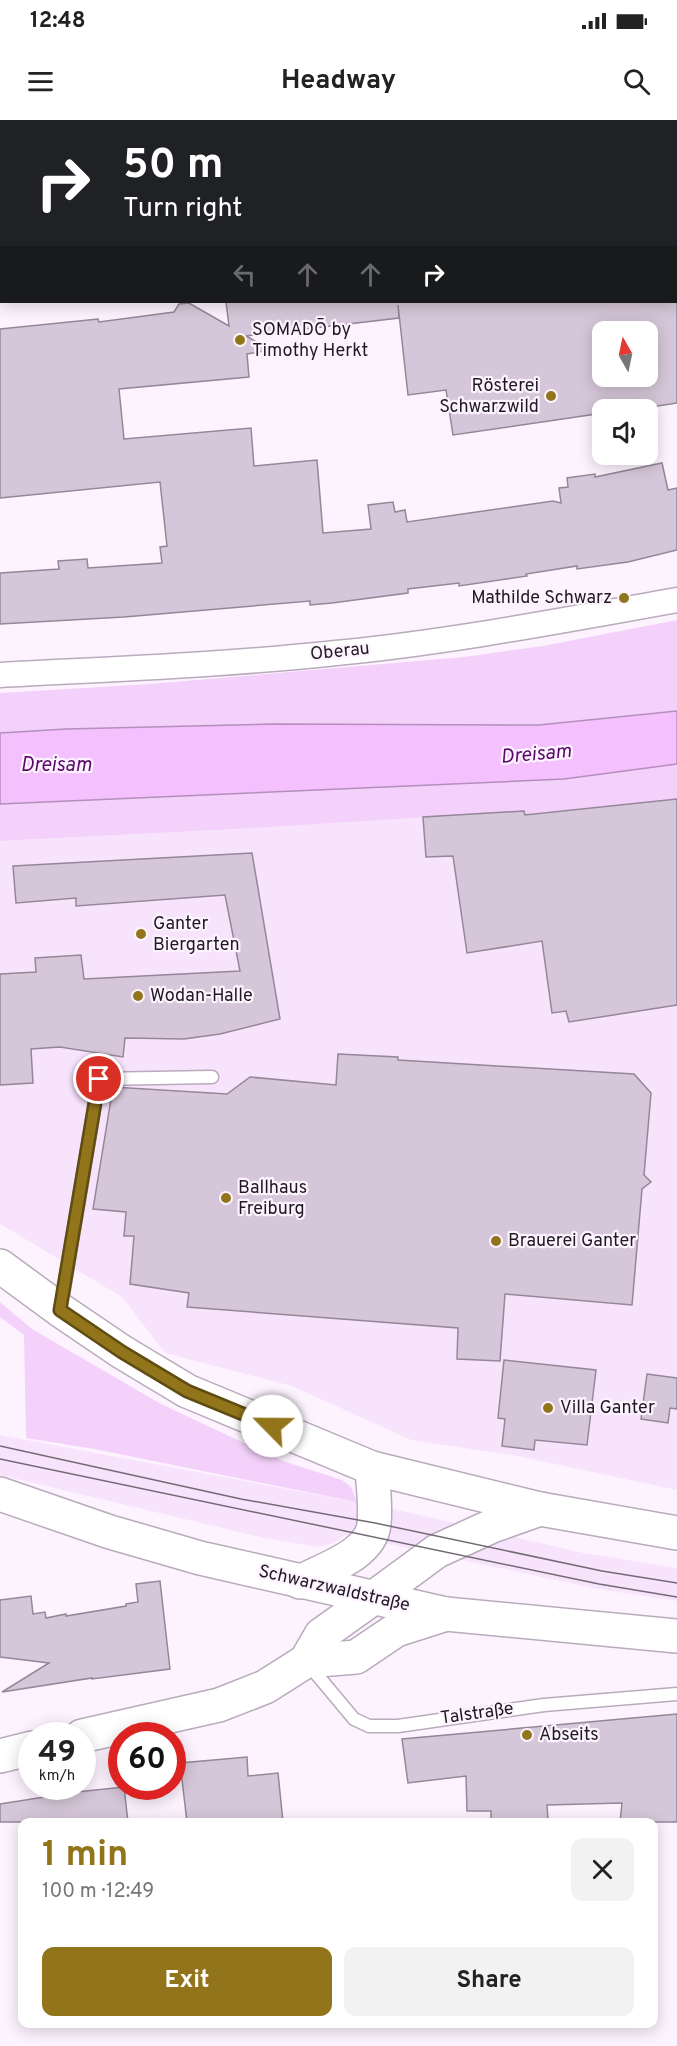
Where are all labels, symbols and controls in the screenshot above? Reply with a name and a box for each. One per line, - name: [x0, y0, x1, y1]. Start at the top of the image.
- text: 12:48: [30, 8, 86, 35]
- text: Headway: [281, 64, 396, 98]
- icon: menu: [24, 65, 57, 98]
- icon: search: [620, 65, 653, 98]
- text: 50 m: [123, 140, 224, 193]
- icon: right: [24, 144, 102, 222]
- text: Turn right: [123, 192, 242, 226]
- icon: left: [228, 258, 261, 291]
- icon: ahead: [291, 258, 324, 291]
- icon: ahead: [354, 258, 387, 291]
- icon: right: [417, 258, 450, 291]
- place label: SOMADŌ by Timothy Herkt: [252, 317, 368, 363]
- north arrow: [592, 321, 658, 387]
- map controls: [592, 321, 658, 465]
- marker: SOMADŌ by Timothy Herkt: [233, 333, 247, 347]
- place label: Rösterei Schwarzwild: [439, 375, 539, 419]
- marker: Rösterei Schwarzwild: [544, 389, 558, 403]
- button: sound: [592, 399, 658, 465]
- place label: Mathilde Schwarz: [471, 587, 612, 610]
- marker: Mathilde Schwarz: [617, 591, 631, 605]
- street label: Oberau: [309, 637, 371, 667]
- water label: Dreisam: [499, 739, 573, 771]
- water label: Dreisam: [20, 753, 92, 779]
- place label: Ganter Biergarten: [153, 913, 240, 957]
- marker: Ganter Biergarten: [134, 927, 148, 941]
- place label: Wodan-Halle: [150, 985, 253, 1008]
- marker: Wodan-Halle: [131, 989, 145, 1003]
- pin: [73, 1053, 124, 1104]
- icon: arrive: [82, 1062, 115, 1095]
- place label: Ballhaus Freiburg: [238, 1177, 307, 1221]
- marker: Ballhaus Freiburg: [219, 1191, 233, 1205]
- place label: Brauerei Ganter: [508, 1230, 636, 1253]
- marker: Brauerei Ganter: [489, 1234, 503, 1248]
- position arrow: [240, 1394, 304, 1458]
- place label: Villa Ganter: [560, 1397, 655, 1420]
- marker: Villa Ganter: [541, 1401, 555, 1415]
- street label: Schwarzwaldstraße: [256, 1560, 412, 1618]
- street label: Talstraße: [439, 1697, 515, 1731]
- speed limit sign: 60: [108, 1722, 186, 1800]
- place label: Abseits: [539, 1724, 599, 1747]
- marker: Abseits: [520, 1728, 534, 1742]
- text: 49: [38, 1735, 76, 1772]
- text: km/h: [39, 1767, 75, 1786]
- text: 1 min: [42, 1833, 128, 1879]
- button: close: [571, 1838, 634, 1901]
- text: 100 m · 12:49: [42, 1879, 154, 1905]
- button: Exit: [42, 1947, 332, 2016]
- button: Share: [344, 1947, 634, 2016]

